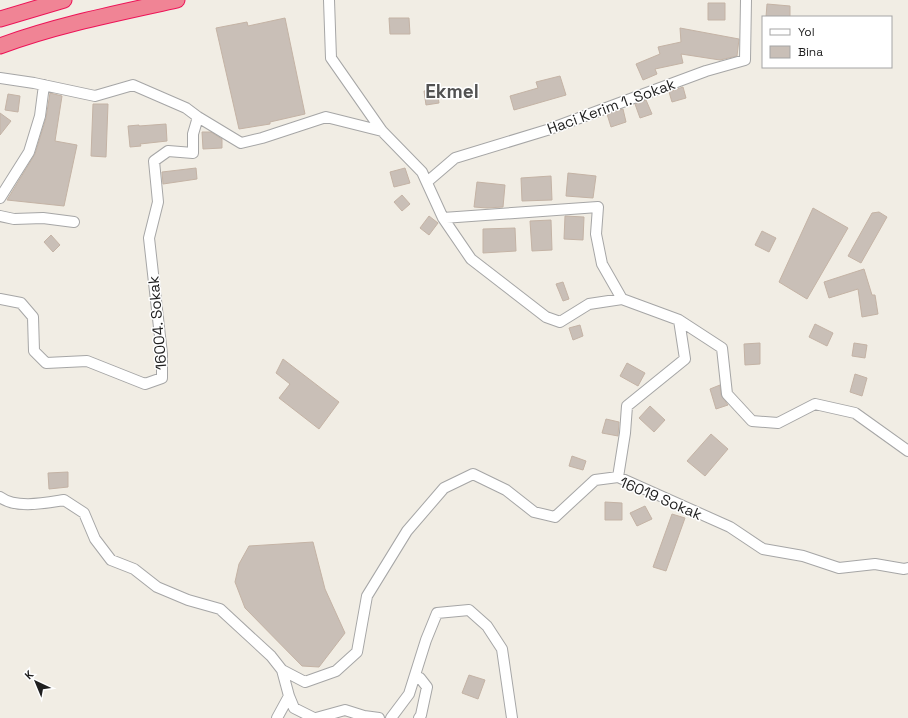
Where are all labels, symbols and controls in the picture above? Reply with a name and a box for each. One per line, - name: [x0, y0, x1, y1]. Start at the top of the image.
- legend: [762, 16, 892, 68]
- text: Yol: [798, 24, 815, 40]
- text: Bina: [798, 44, 823, 60]
- street label: Haci Kerim 1. Sokak: [544, 74, 678, 138]
- district label: Ekmel: [425, 79, 479, 104]
- street label: 16004. Sokak: [143, 275, 171, 371]
- street label: 16019 Sokak: [617, 472, 705, 524]
- north arrow: [16, 662, 56, 702]
- text: K: [22, 667, 36, 682]

